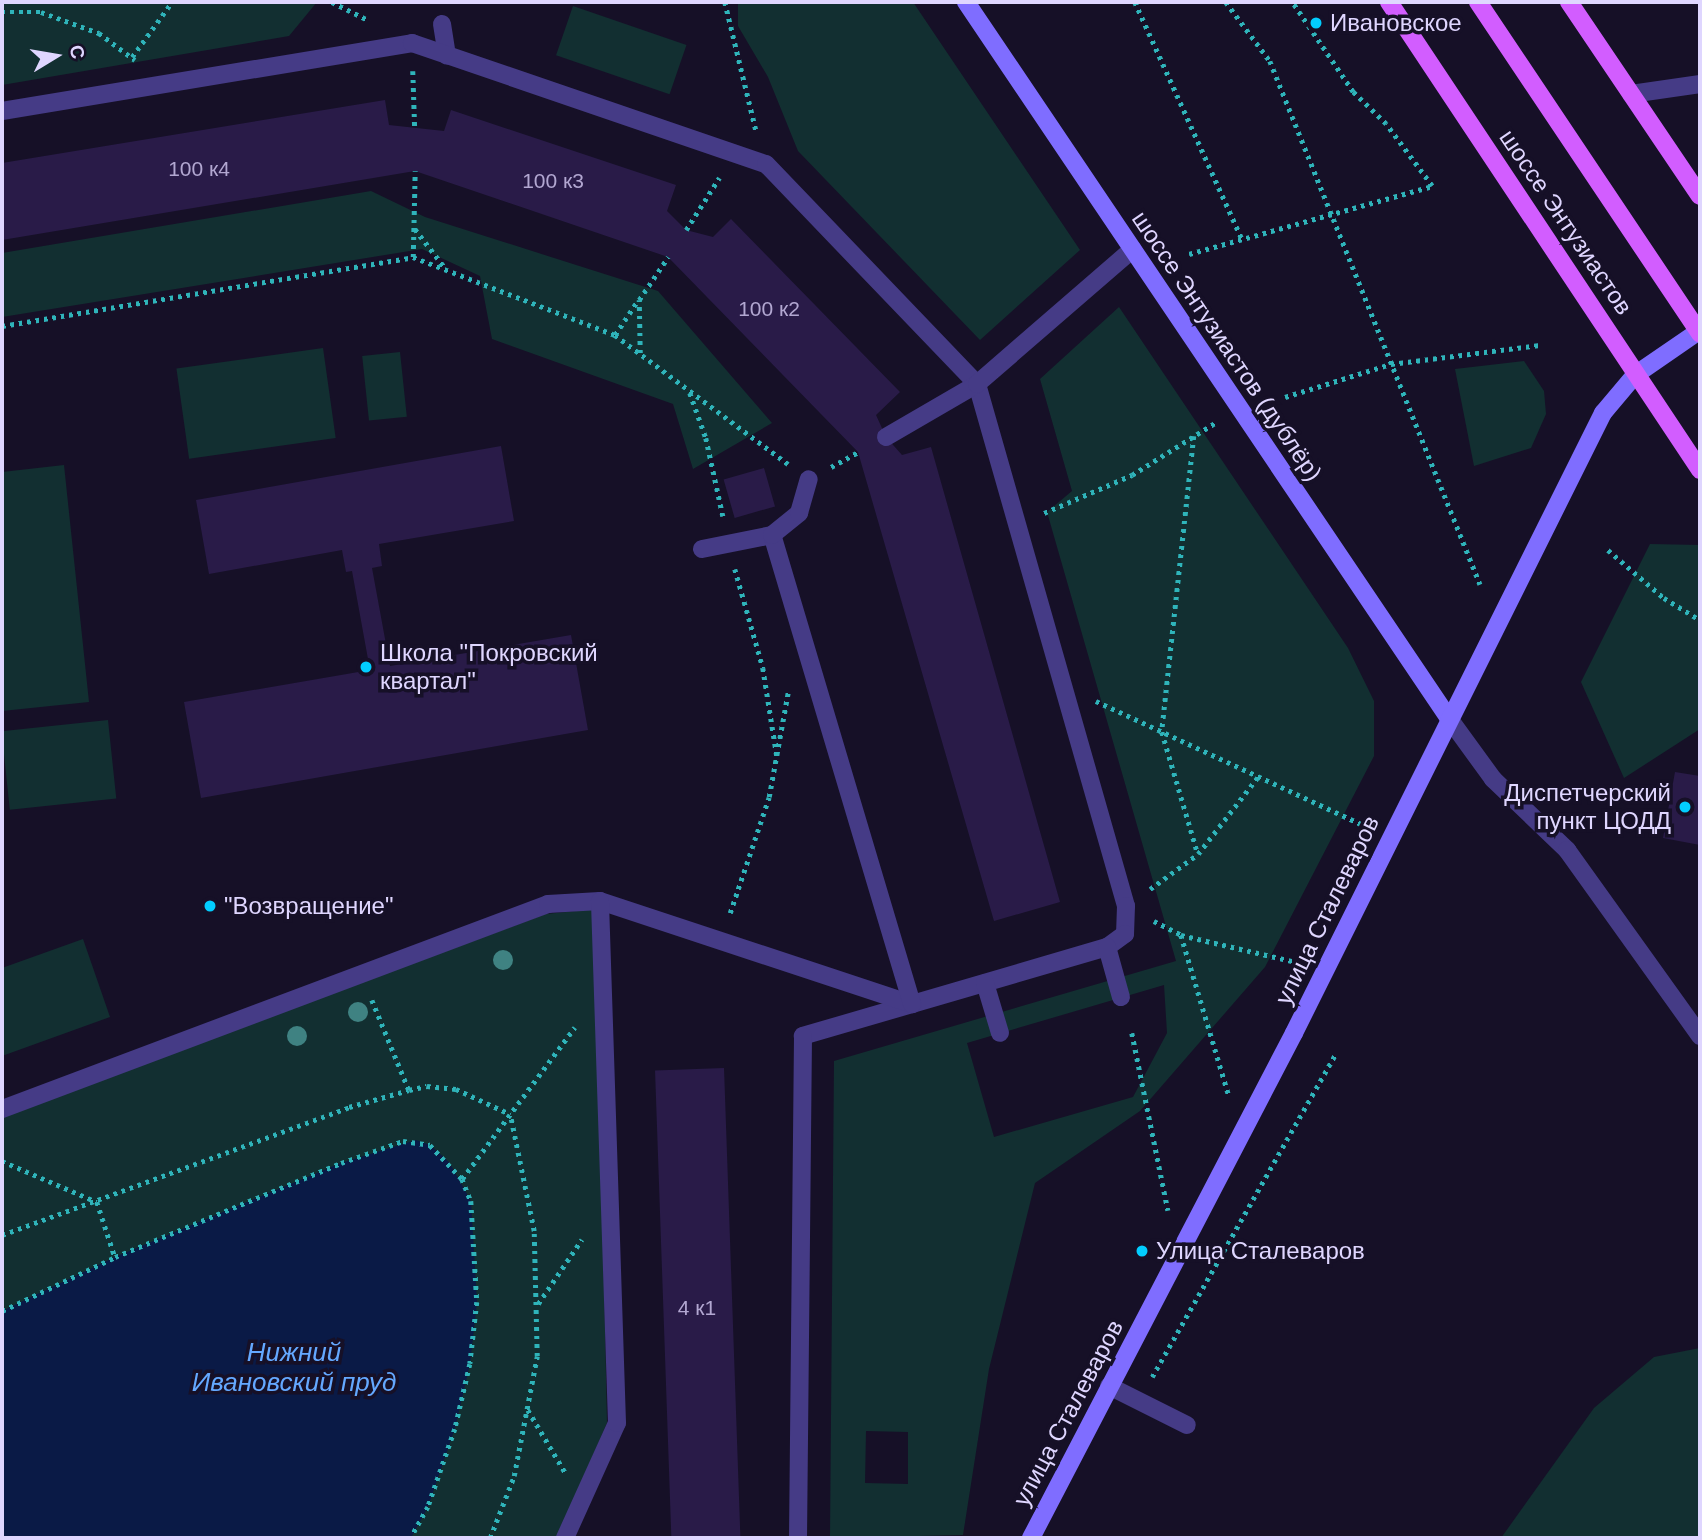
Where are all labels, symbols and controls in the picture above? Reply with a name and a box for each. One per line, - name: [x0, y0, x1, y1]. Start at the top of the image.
- place label: Ивановское: [1330, 9, 1462, 37]
- marker: Ивановское: [1308, 15, 1324, 31]
- north arrow: [21, 21, 91, 91]
- text: С: [65, 43, 89, 61]
- street label: шоссе Энтузиастов: [1493, 124, 1639, 320]
- house number: 100 к4: [168, 156, 230, 182]
- house number: 100 к3: [522, 168, 584, 194]
- street label: шоссе Энтузиастов (дублёр): [1126, 206, 1328, 486]
- house number: 100 к2: [738, 296, 800, 322]
- place label: Школа "Покровский квартал": [380, 639, 598, 695]
- marker: Школа "Покровский квартал": [358, 659, 374, 675]
- place label: Диспетчерский пункт ЦОДД: [1504, 779, 1671, 835]
- marker: Диспетчерский пункт ЦОДД: [1677, 799, 1693, 815]
- street label: улица Сталеваров: [1269, 811, 1385, 1009]
- place label: "Возвращение": [224, 892, 393, 920]
- marker: "Возвращение": [202, 898, 218, 914]
- place label: Улица Сталеваров: [1156, 1237, 1365, 1265]
- marker: Улица Сталеваров: [1134, 1243, 1150, 1259]
- house number: 4 к1: [678, 1295, 716, 1321]
- street label: улица Сталеваров: [1007, 1315, 1129, 1511]
- water label: Нижний Ивановский пруд: [192, 1337, 396, 1398]

